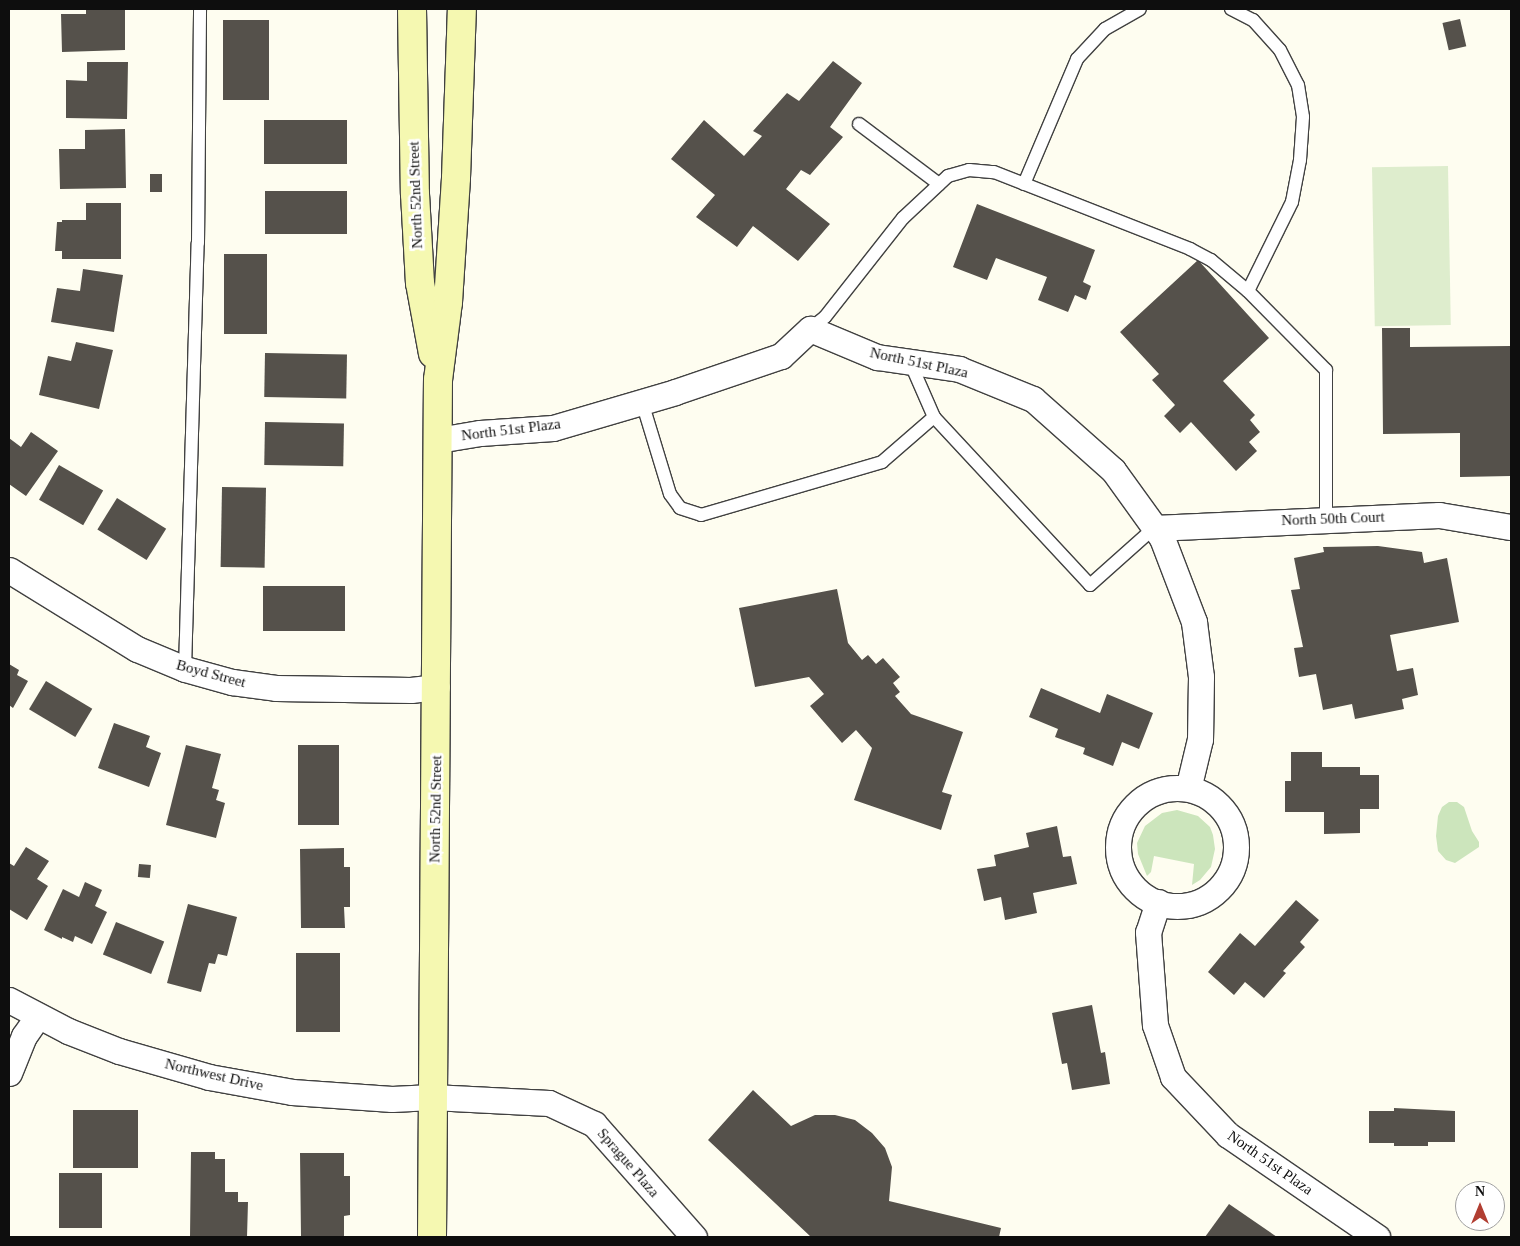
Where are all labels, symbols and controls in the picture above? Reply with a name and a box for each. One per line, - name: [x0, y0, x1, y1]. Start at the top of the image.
- street label: North 52nd Street: [405, 141, 427, 249]
- street label: North 51st Plaza: [868, 344, 970, 382]
- street label: North 51st Plaza: [460, 415, 562, 445]
- street label: North 50th Court: [1281, 508, 1385, 530]
- street label: Boyd Street: [174, 656, 248, 692]
- street label: North 52nd Street: [426, 755, 446, 863]
- street label: Northwest Drive: [163, 1055, 265, 1095]
- street label: Sprague Plaza: [593, 1125, 663, 1201]
- street label: North 51st Plaza: [1224, 1127, 1316, 1199]
- north arrow: [1455, 1181, 1505, 1231]
- text: N: [1475, 1184, 1485, 1199]

